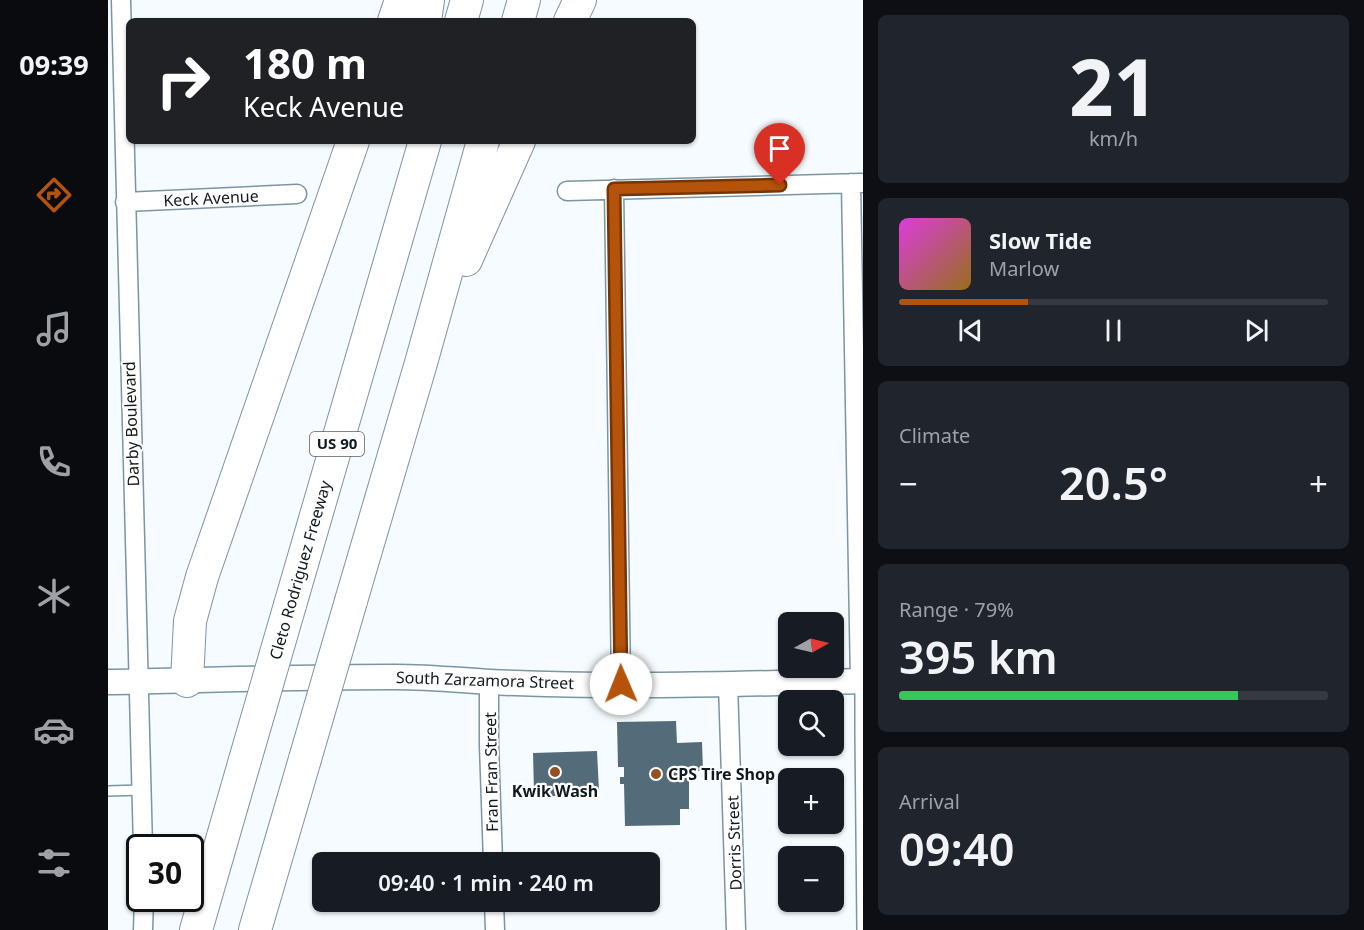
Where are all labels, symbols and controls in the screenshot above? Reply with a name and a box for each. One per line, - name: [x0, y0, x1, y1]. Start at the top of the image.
- text: 21: [1069, 33, 1158, 139]
- text: 180 m: [243, 34, 367, 91]
- icon: right: [144, 42, 222, 120]
- text: 09:39: [19, 46, 89, 83]
- text: Keck Avenue: [243, 88, 404, 125]
- pin: [754, 123, 805, 185]
- text: km/h: [1089, 125, 1138, 152]
- icon: arrive: [763, 132, 796, 165]
- icon: directions: [33, 174, 75, 216]
- street label: Keck Avenue: [163, 185, 259, 211]
- text: Slow Tide: [989, 225, 1092, 255]
- text: Marlow: [989, 255, 1059, 282]
- icon: music: [33, 308, 75, 350]
- icon: previous: [954, 314, 987, 347]
- icon: pause: [1097, 314, 1130, 347]
- icon: next: [1240, 314, 1273, 347]
- street label: Darby Boulevard: [118, 361, 144, 487]
- text: Climate: [899, 422, 970, 449]
- road number: US 90: [310, 432, 364, 456]
- icon: phone: [33, 441, 75, 483]
- text: 20.5°: [1059, 452, 1168, 513]
- text: −: [899, 461, 918, 506]
- text: +: [1309, 461, 1328, 506]
- street label: Cleto Rodriguez Freeway: [264, 477, 336, 662]
- icon: climate: [33, 575, 75, 617]
- text: Range · 79%: [899, 596, 1014, 623]
- north arrow: [778, 612, 844, 678]
- map controls: [778, 612, 844, 912]
- text: 395 km: [899, 626, 1058, 687]
- position arrow: [589, 652, 653, 716]
- street label: South Zarzamora Street: [396, 666, 575, 694]
- button: search: [778, 690, 844, 756]
- icon: car: [33, 709, 75, 751]
- street label: Fran Fran Street: [479, 712, 503, 832]
- place label: CPS Tire Shop: [668, 763, 775, 785]
- marker: Kwik Wash: [548, 765, 562, 779]
- marker: CPS Tire Shop: [649, 767, 663, 781]
- button: +: [778, 768, 844, 834]
- place label: Kwik Wash: [512, 780, 598, 802]
- text: Arrival: [899, 788, 960, 815]
- street label: Dorris Street: [721, 795, 747, 891]
- text: 09:40: [899, 818, 1014, 879]
- speed limit sign: 30: [126, 834, 204, 912]
- icon: filters: [33, 842, 75, 884]
- button: −: [778, 846, 844, 912]
- text: 09:40 · 1 min · 240 m: [378, 867, 594, 897]

